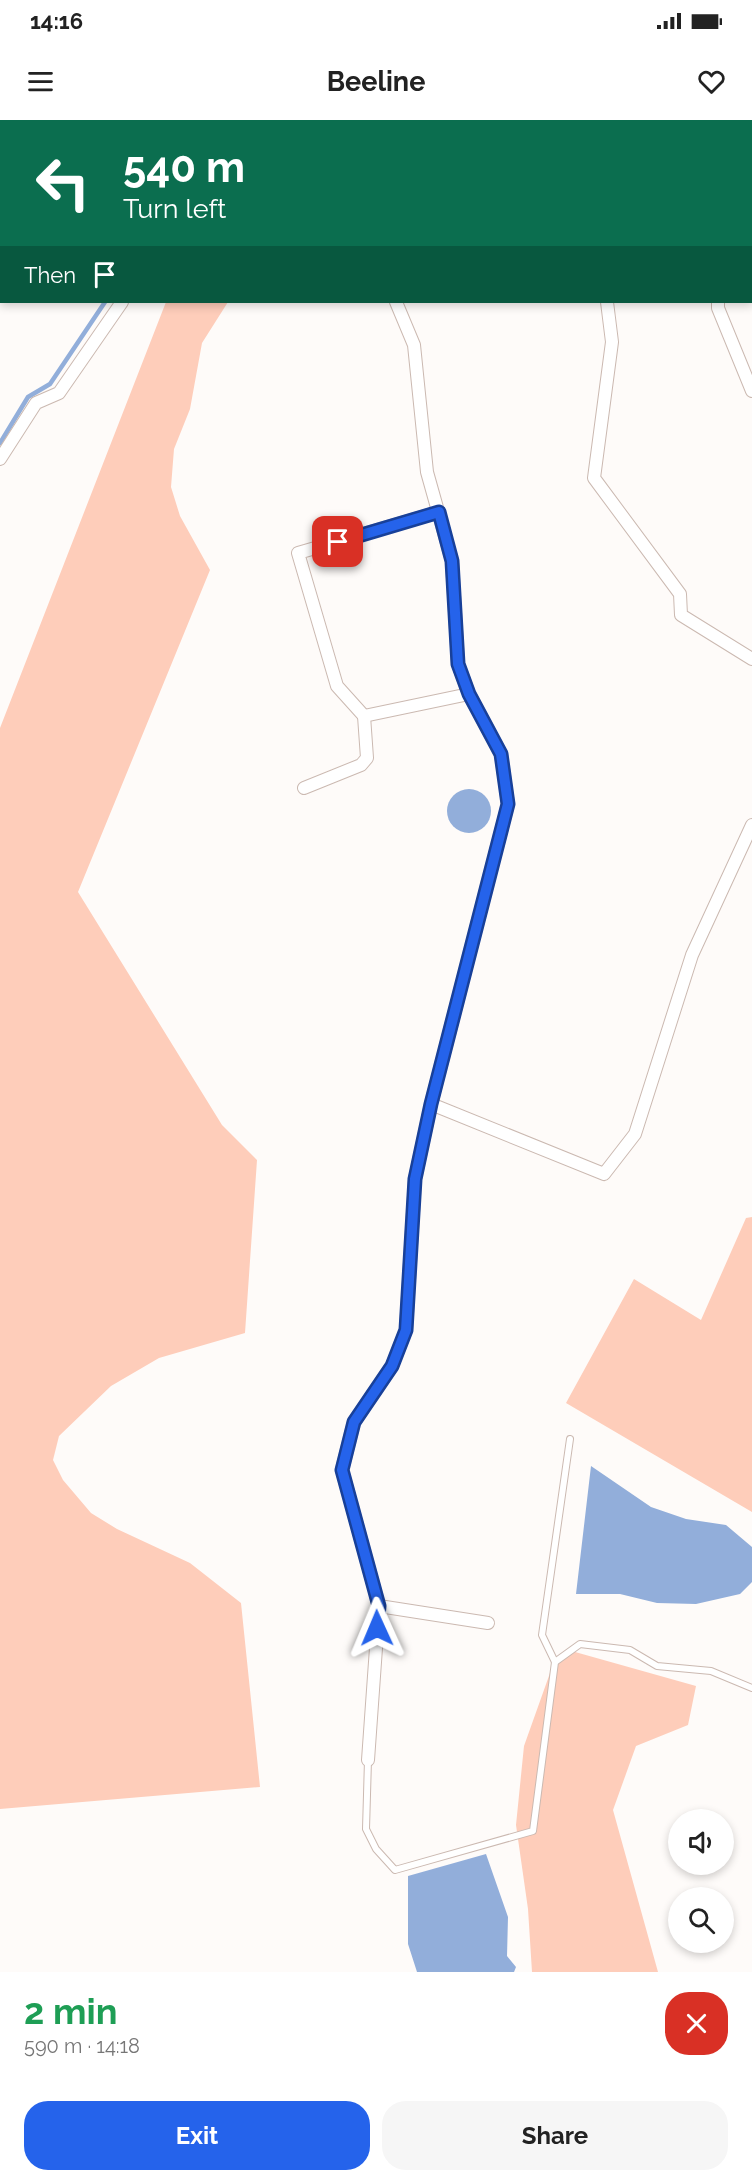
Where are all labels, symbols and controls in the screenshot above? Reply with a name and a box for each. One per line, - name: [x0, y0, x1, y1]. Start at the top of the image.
- text: 14:16: [30, 8, 83, 34]
- icon: menu: [24, 65, 57, 98]
- icon: heart: [695, 65, 728, 98]
- text: Beeline: [327, 66, 425, 97]
- text: 540 m: [123, 143, 245, 192]
- icon: left: [24, 144, 102, 222]
- text: Turn left: [123, 193, 226, 224]
- icon: arrive: [88, 258, 121, 291]
- text: Then: [24, 262, 76, 288]
- pin: [312, 516, 363, 567]
- icon: arrive: [321, 525, 354, 558]
- position arrow: [345, 1596, 409, 1660]
- map controls: [668, 1809, 734, 1953]
- button: sound: [668, 1809, 734, 1875]
- button: search: [668, 1887, 734, 1953]
- text: 2 min: [24, 1990, 117, 2032]
- button: close: [665, 1992, 728, 2055]
- text: 590 m · 14:18: [24, 2034, 140, 2058]
- button: Exit: [24, 2101, 370, 2170]
- button: Share: [382, 2101, 728, 2170]

